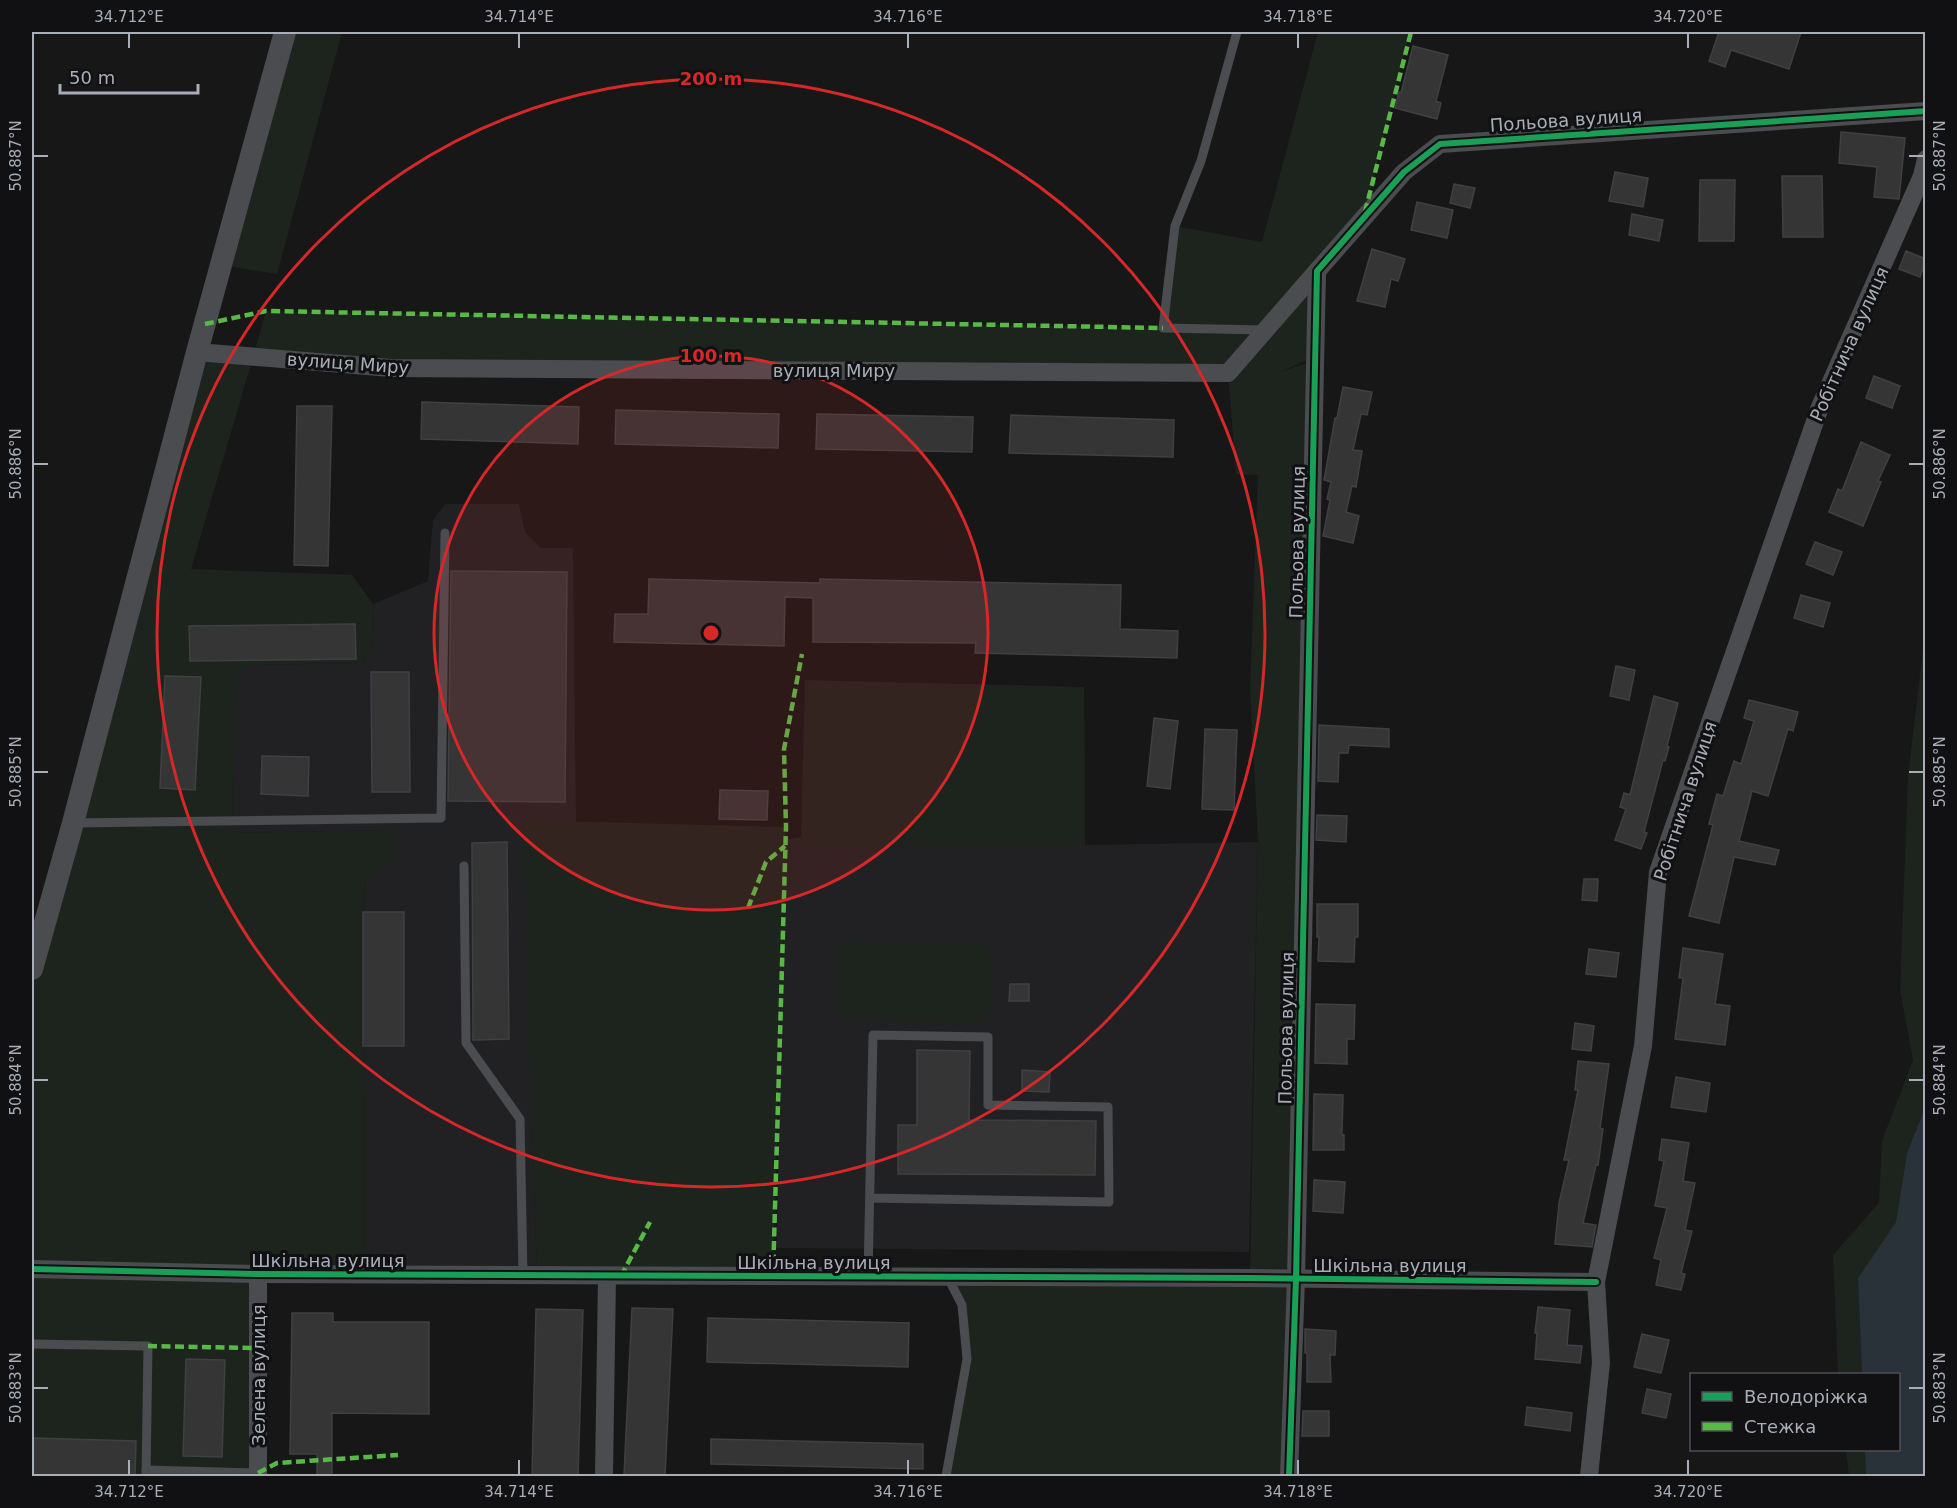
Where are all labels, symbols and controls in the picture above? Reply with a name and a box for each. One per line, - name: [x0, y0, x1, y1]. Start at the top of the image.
- text: 34.712°E: [94, 8, 164, 26]
- text: 34.714°E: [484, 8, 554, 26]
- text: 34.716°E: [873, 8, 943, 26]
- text: 34.718°E: [1263, 8, 1333, 26]
- text: 34.720°E: [1653, 8, 1723, 26]
- scale bar: [60, 57, 198, 95]
- text: 50 m: [69, 67, 115, 88]
- text: 200 m: [680, 68, 742, 89]
- street label: Польова вулиця: [1489, 104, 1643, 136]
- text: 50.887°N: [7, 120, 25, 192]
- text: 50.887°N: [1931, 120, 1949, 192]
- street label: Робітнича вулиця: [1805, 264, 1893, 424]
- text: 100 m: [680, 345, 742, 366]
- street label: вулиця Миру: [286, 348, 410, 378]
- street label: вулиця Миру: [773, 360, 896, 381]
- text: 50.886°N: [7, 428, 25, 500]
- text: 50.886°N: [1931, 428, 1949, 500]
- street label: Польова вулиця: [1285, 466, 1309, 618]
- centre of rings: [701, 623, 721, 643]
- street label: Робітнича вулиця: [1649, 718, 1721, 884]
- text: 50.885°N: [7, 736, 25, 808]
- text: 50.885°N: [1931, 736, 1949, 808]
- street label: Польова вулиця: [1274, 952, 1298, 1104]
- text: 50.884°N: [7, 1044, 25, 1116]
- text: 50.884°N: [1931, 1044, 1949, 1116]
- street label: Шкільна вулиця: [251, 1250, 405, 1271]
- street label: Шкільна вулиця: [737, 1252, 891, 1273]
- street label: Шкільна вулиця: [1313, 1255, 1467, 1276]
- street label: Зелена вулиця: [248, 1304, 269, 1446]
- text: 50.883°N: [7, 1352, 25, 1424]
- text: 50.883°N: [1931, 1352, 1949, 1424]
- legend: [1690, 1373, 1900, 1451]
- text: Велодоріжка: [1744, 1386, 1868, 1407]
- text: Стежка: [1744, 1416, 1816, 1437]
- text: 34.712°E: [94, 1483, 164, 1501]
- text: 34.714°E: [484, 1483, 554, 1501]
- text: 34.716°E: [873, 1483, 943, 1501]
- text: 34.718°E: [1263, 1483, 1333, 1501]
- text: 34.720°E: [1653, 1483, 1723, 1501]

